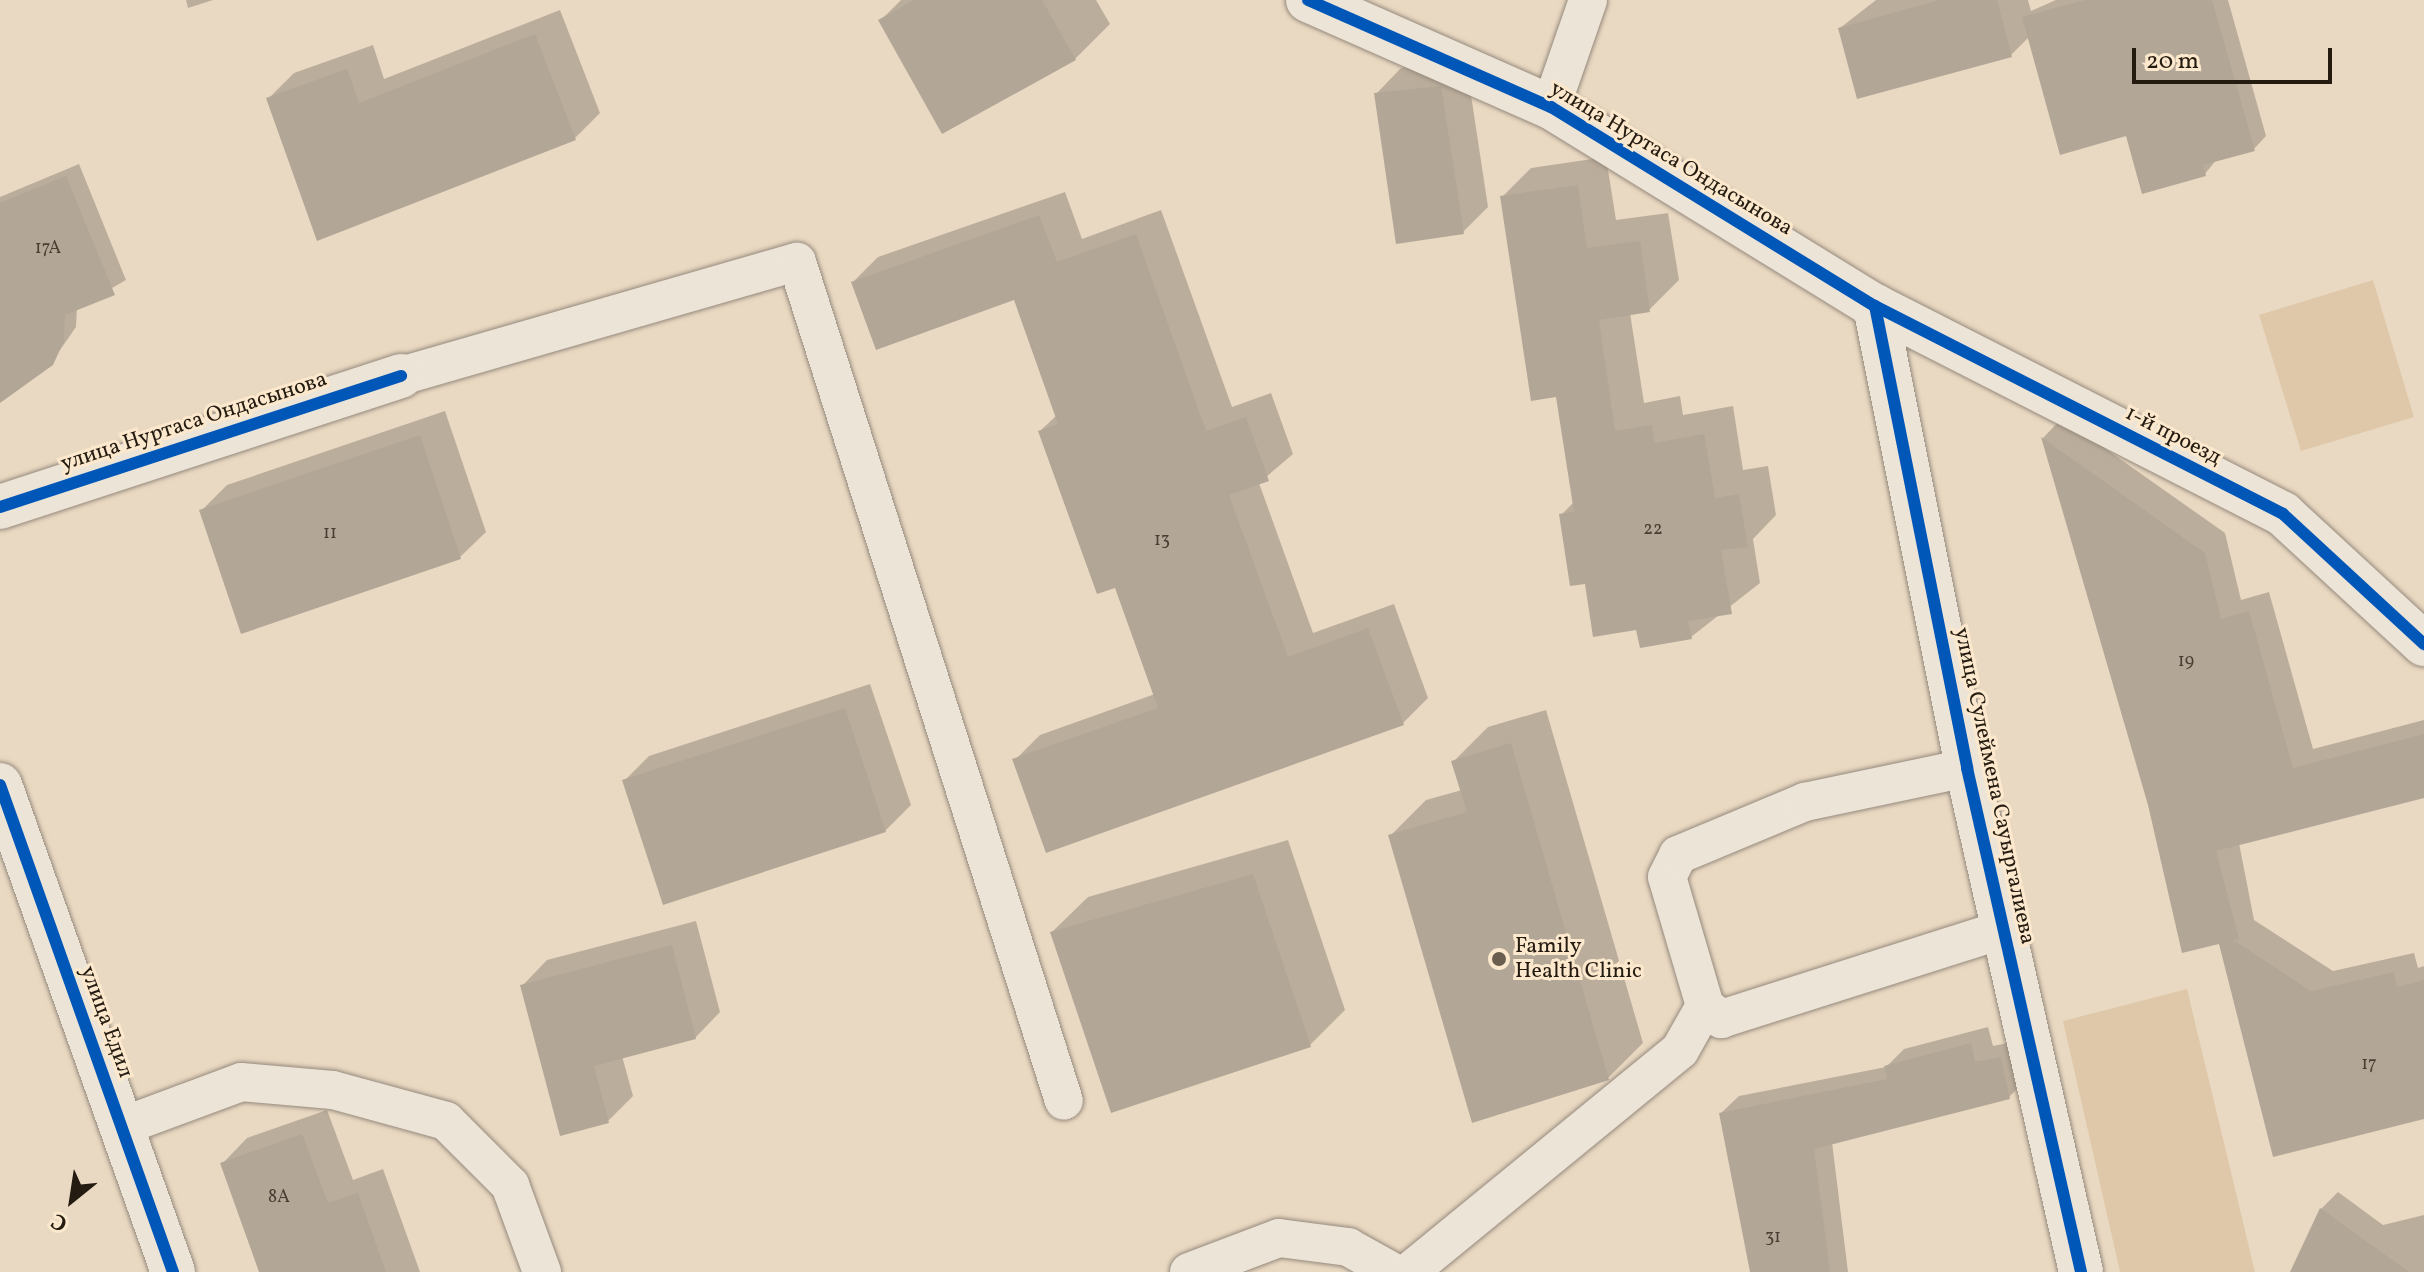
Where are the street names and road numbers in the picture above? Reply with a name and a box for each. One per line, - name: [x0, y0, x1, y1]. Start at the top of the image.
- street label: улица Нуртаса Ондасынова: [1545, 76, 1797, 242]
- street label: улица Нуртаса Ондасынова: [57, 366, 331, 478]
- street label: 1-й проезд: [2120, 401, 2226, 471]
- street label: улица Сулеймена Сауыргалиева: [1947, 625, 2041, 947]
- street label: улица Едил: [74, 963, 138, 1081]

